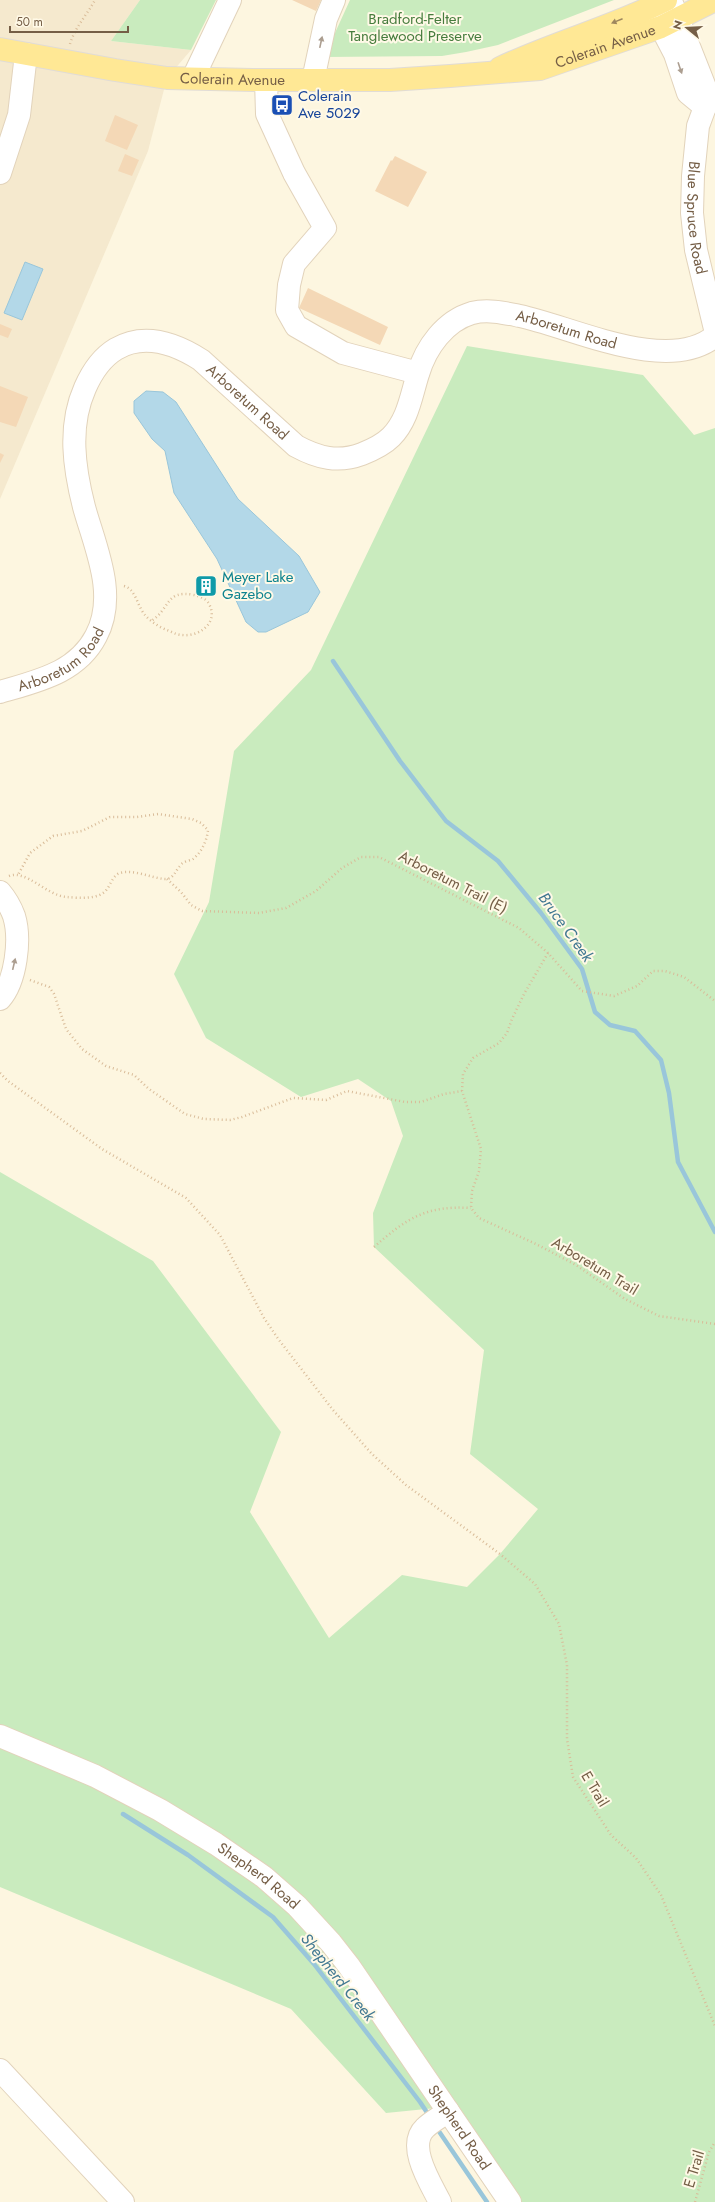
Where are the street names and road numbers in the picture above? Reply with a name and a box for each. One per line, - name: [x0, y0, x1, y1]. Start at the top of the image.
- street label: Colerain Avenue: [552, 19, 659, 74]
- street label: Colerain Avenue: [180, 67, 285, 91]
- street label: Blue Spruce Road: [681, 160, 712, 276]
- street label: Arboretum Road: [514, 304, 619, 355]
- street label: Arboretum Road: [201, 359, 294, 445]
- street label: Arboretum Road: [15, 624, 110, 697]
- street label: Arboretum Trail (E): [395, 845, 511, 919]
- street label: Arboretum Trail: [548, 1231, 642, 1301]
- street label: E Trail: [576, 1767, 614, 1811]
- street label: Shepherd Road: [213, 1837, 304, 1914]
- street label: Shepherd Road: [422, 2080, 496, 2174]
- street label: E Trail: [678, 2147, 710, 2191]

